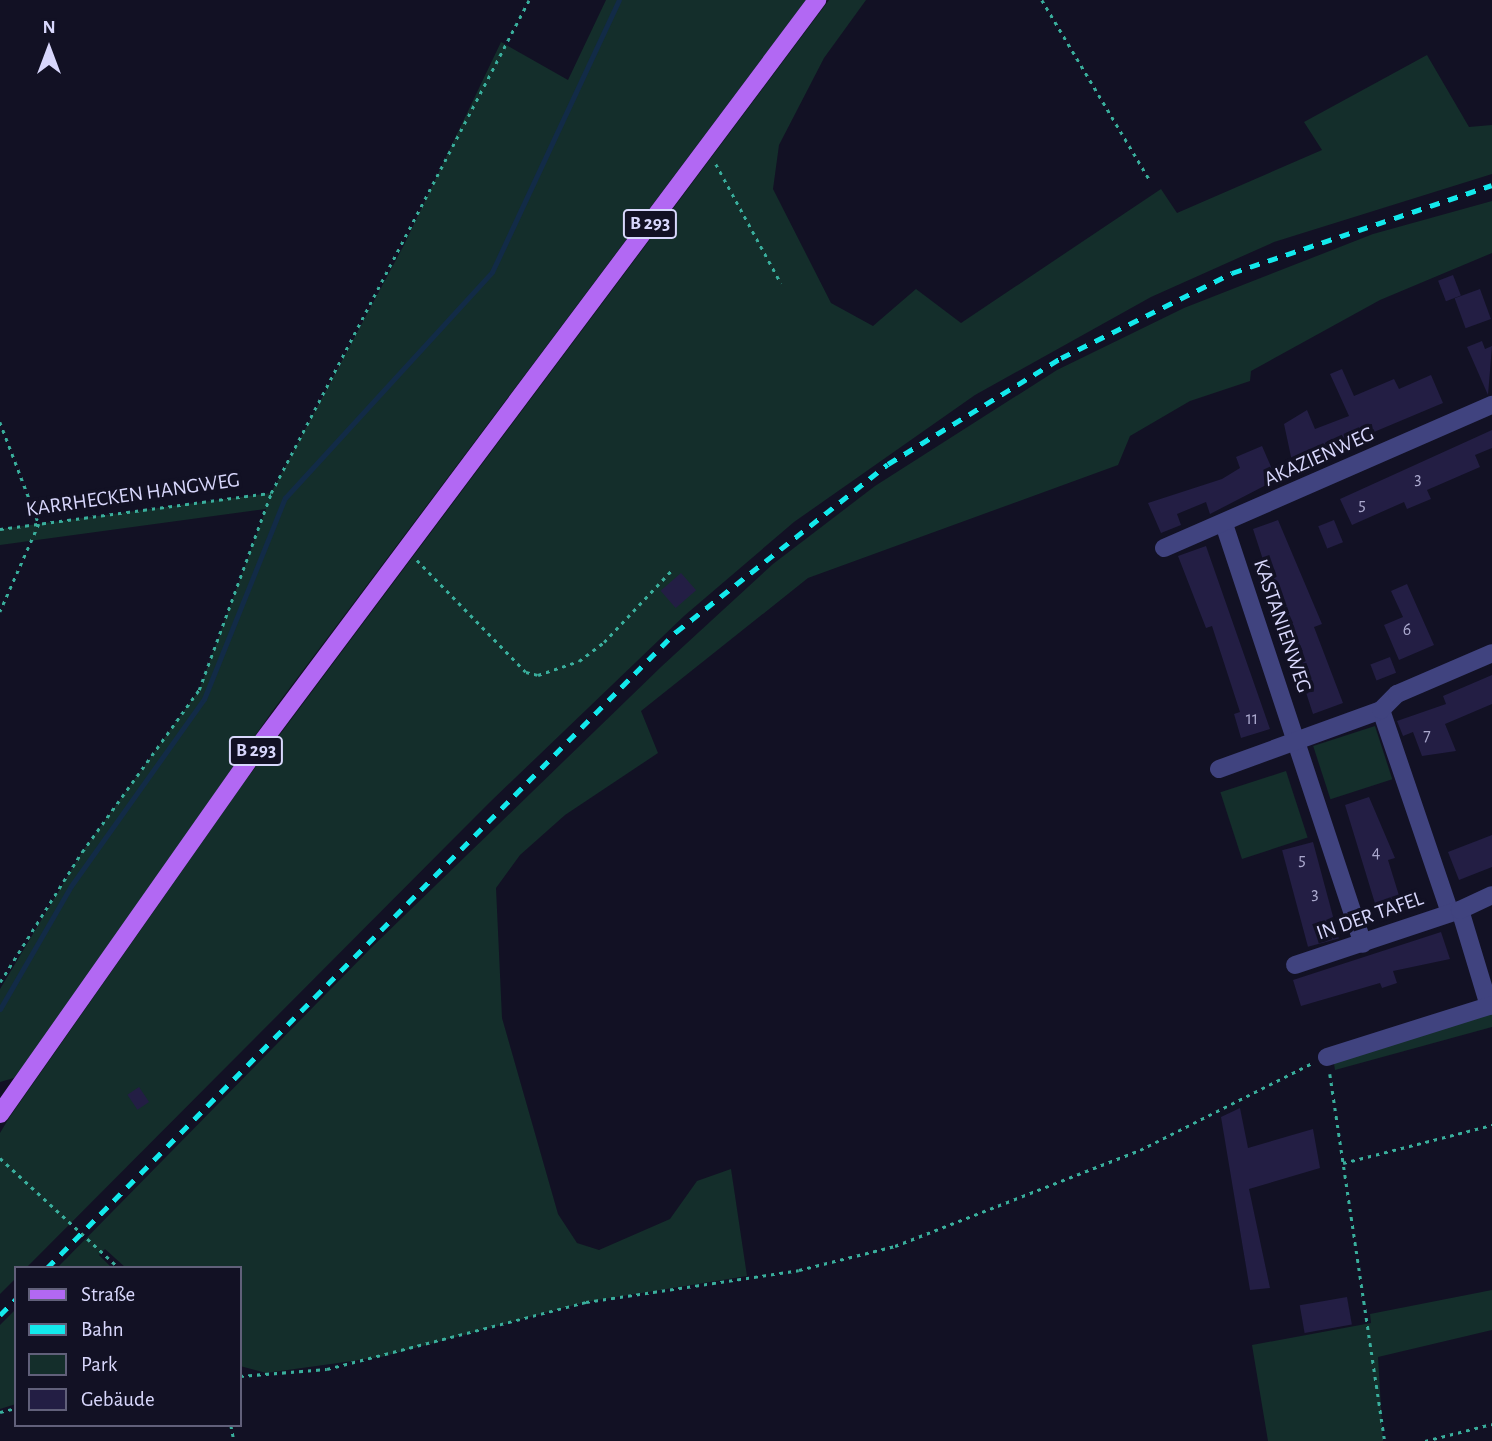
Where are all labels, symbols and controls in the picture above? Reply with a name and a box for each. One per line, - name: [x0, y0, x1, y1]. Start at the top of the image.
- north arrow: [14, 14, 84, 84]
- text: N: [42, 18, 56, 37]
- road number: B 293: [622, 208, 678, 240]
- street label: AKAZIENWEG: [1260, 422, 1378, 492]
- street label: KARRHECKEN HANGWEG: [24, 468, 242, 522]
- house number: 3: [1414, 468, 1422, 490]
- house number: 5: [1358, 494, 1366, 516]
- street label: KASTANIENWEG: [1247, 556, 1317, 696]
- house number: 6: [1403, 619, 1411, 641]
- house number: 11: [1246, 708, 1258, 730]
- house number: 7: [1423, 725, 1431, 747]
- road number: B 293: [228, 736, 284, 766]
- house number: 4: [1372, 842, 1380, 864]
- house number: 5: [1298, 849, 1306, 871]
- house number: 3: [1311, 883, 1319, 905]
- street label: IN DER TAFEL: [1313, 886, 1427, 946]
- legend: [14, 1266, 242, 1427]
- text: Straße: [81, 1284, 135, 1305]
- text: Bahn: [81, 1319, 124, 1340]
- text: Park: [81, 1354, 117, 1375]
- text: Gebäude: [81, 1389, 155, 1410]

